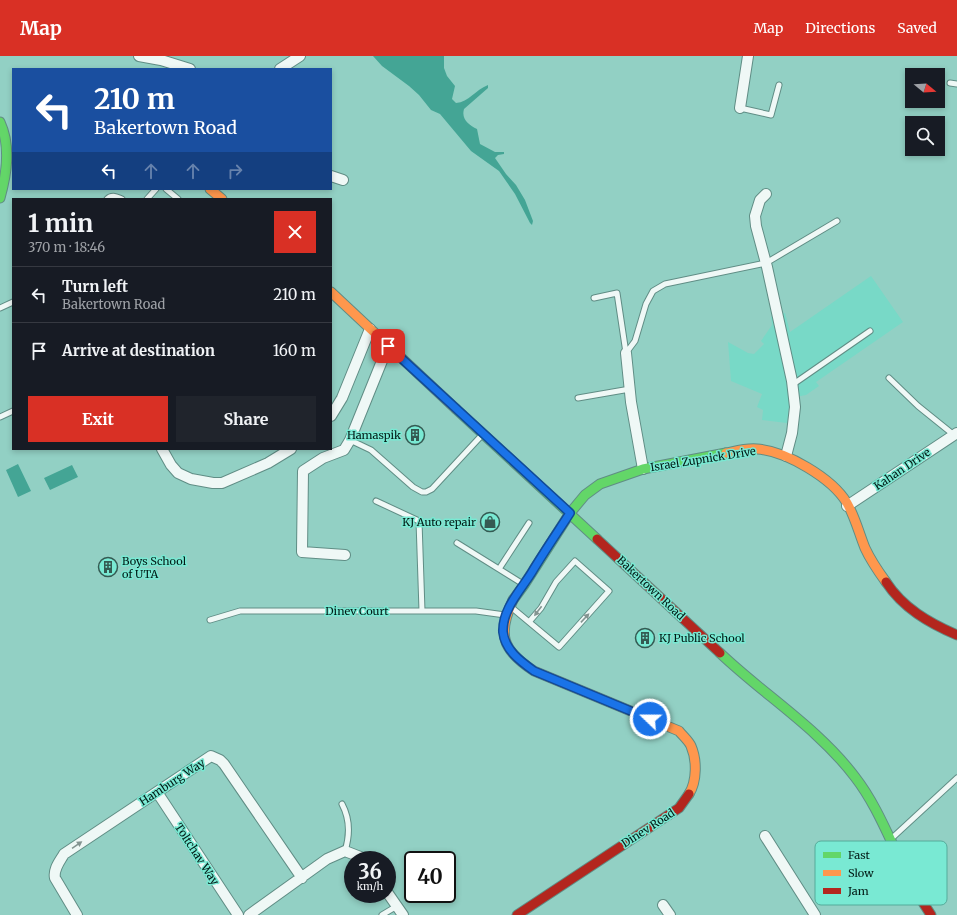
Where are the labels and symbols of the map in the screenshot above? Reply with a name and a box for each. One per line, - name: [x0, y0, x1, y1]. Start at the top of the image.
- north arrow: [905, 68, 945, 108]
- pin: [371, 329, 405, 363]
- building icon: Hamaspik: [404, 424, 426, 446]
- place label: Hamaspik: [347, 428, 401, 442]
- street label: Israel Zupnick Drive: [649, 444, 757, 474]
- street label: Kahan Drive: [871, 445, 933, 493]
- shop icon: KJ Auto repair: [479, 511, 501, 533]
- place label: KJ Auto repair: [402, 515, 476, 529]
- street label: Bakertown Road: [614, 553, 688, 623]
- place label: Boys School of UTA: [122, 554, 187, 581]
- building icon: Boys School of UTA: [97, 556, 119, 578]
- street label: Dinev Court: [325, 604, 389, 618]
- one-way arrow: [534, 606, 542, 617]
- one-way arrow: [581, 613, 590, 623]
- building icon: KJ Public School: [634, 627, 656, 649]
- place label: KJ Public School: [659, 631, 745, 645]
- position arrow: [629, 698, 671, 740]
- street label: Hamburg Way: [137, 755, 208, 808]
- street label: Dinev Road: [619, 805, 677, 850]
- street label: Toltchav Way: [172, 820, 222, 888]
- one-way arrow: [72, 841, 82, 849]
- legend: [815, 841, 947, 905]
- text: Fast: [848, 848, 871, 862]
- speed limit sign: 40: [404, 851, 456, 903]
- text: Slow: [848, 866, 874, 880]
- text: Jam: [847, 884, 869, 898]

